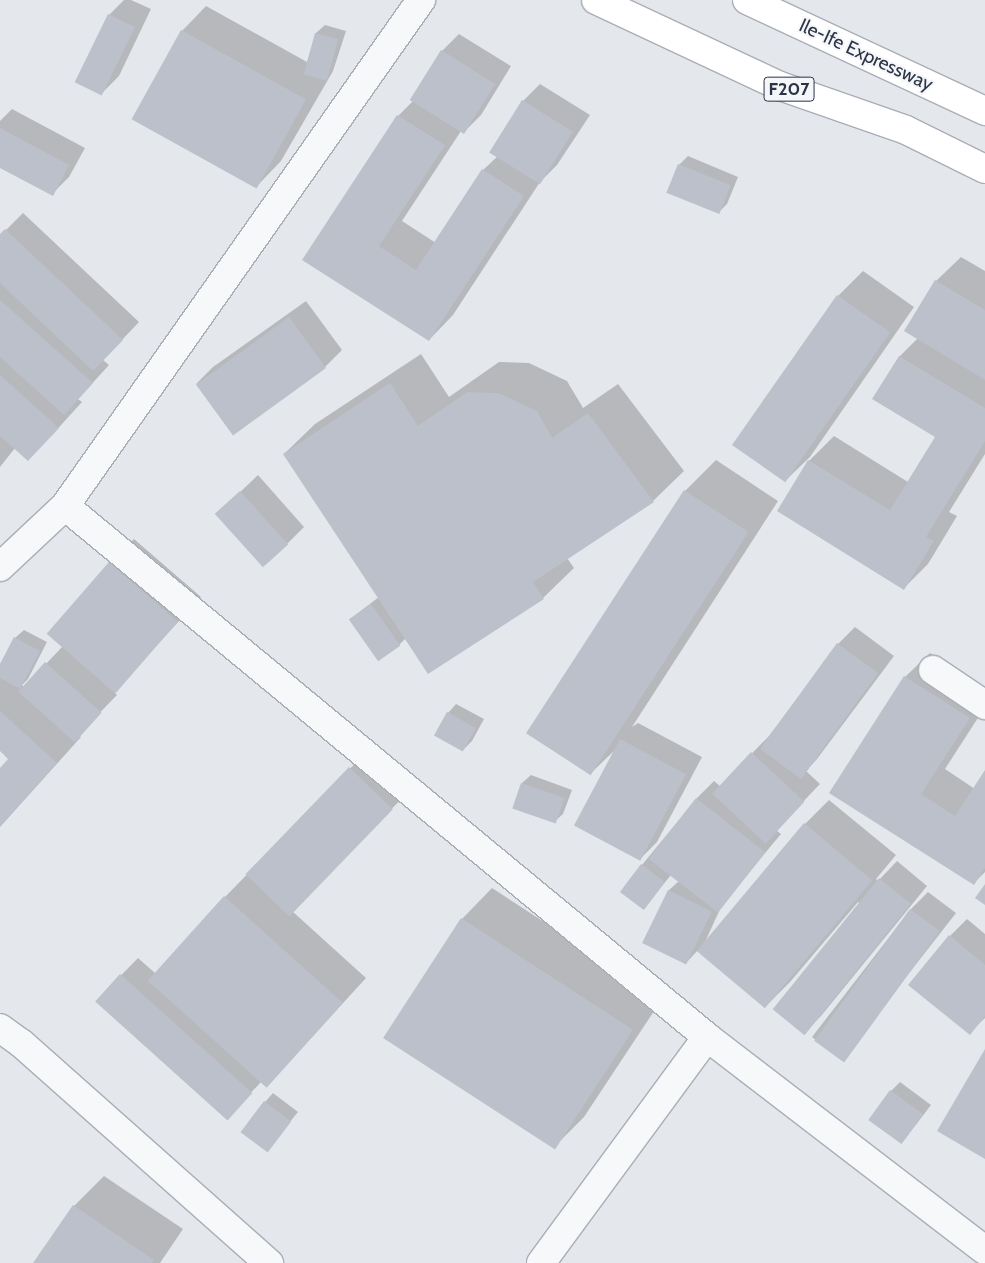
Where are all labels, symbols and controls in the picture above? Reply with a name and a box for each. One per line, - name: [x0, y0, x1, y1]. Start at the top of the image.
- street label: Ile-Ife Expressway: [795, 14, 937, 96]
- road number: F207: [763, 74, 815, 105]

